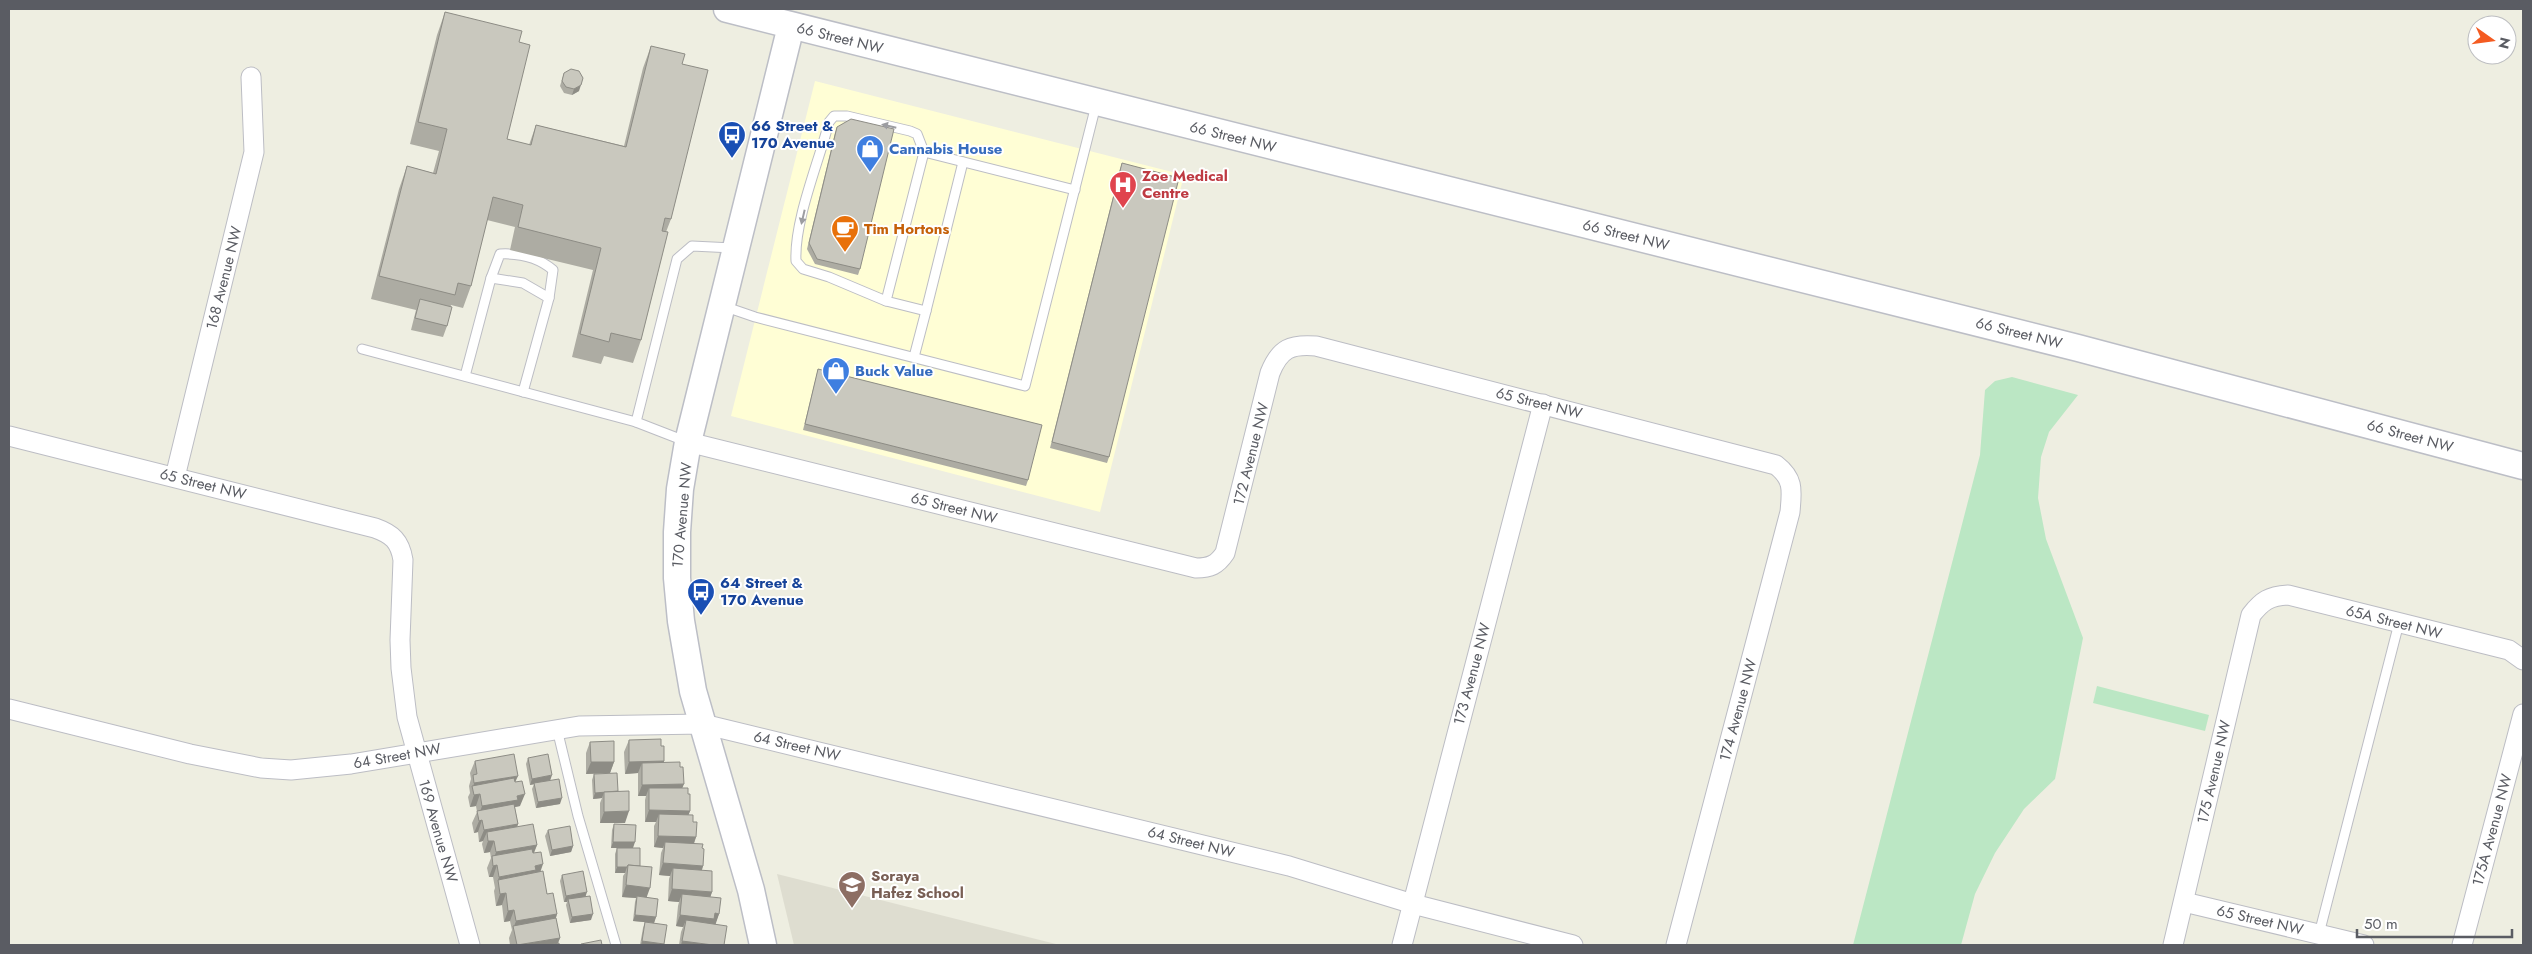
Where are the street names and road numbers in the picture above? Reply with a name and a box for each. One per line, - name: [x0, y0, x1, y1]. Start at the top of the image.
- street label: 66 Street NW: [794, 17, 886, 59]
- street label: 66 Street NW: [1187, 116, 1279, 158]
- street label: 66 Street NW: [1580, 214, 1672, 256]
- street label: 168 Avenue NW: [201, 224, 248, 332]
- street label: 66 Street NW: [1973, 312, 2065, 354]
- street label: 65 Street NW: [1493, 382, 1585, 424]
- street label: 172 Avenue NW: [1228, 400, 1274, 508]
- street label: 66 Street NW: [2364, 414, 2456, 458]
- street label: 170 Avenue NW: [666, 461, 698, 569]
- street label: 65 Street NW: [157, 463, 249, 505]
- street label: 65 Street NW: [908, 487, 1000, 529]
- street label: 65A Street NW: [2344, 599, 2444, 645]
- street label: 173 Avenue NW: [1448, 620, 1496, 728]
- street label: 174 Avenue NW: [1714, 656, 1762, 764]
- street label: 175 Avenue NW: [2191, 718, 2237, 826]
- street label: 64 Street NW: [751, 725, 843, 767]
- street label: 64 Street NW: [351, 737, 443, 775]
- street label: 175A Avenue NW: [2466, 771, 2518, 888]
- street label: 169 Avenue NW: [413, 777, 463, 885]
- street label: 64 Street NW: [1145, 821, 1237, 863]
- street label: 65 Street NW: [2214, 899, 2306, 941]

